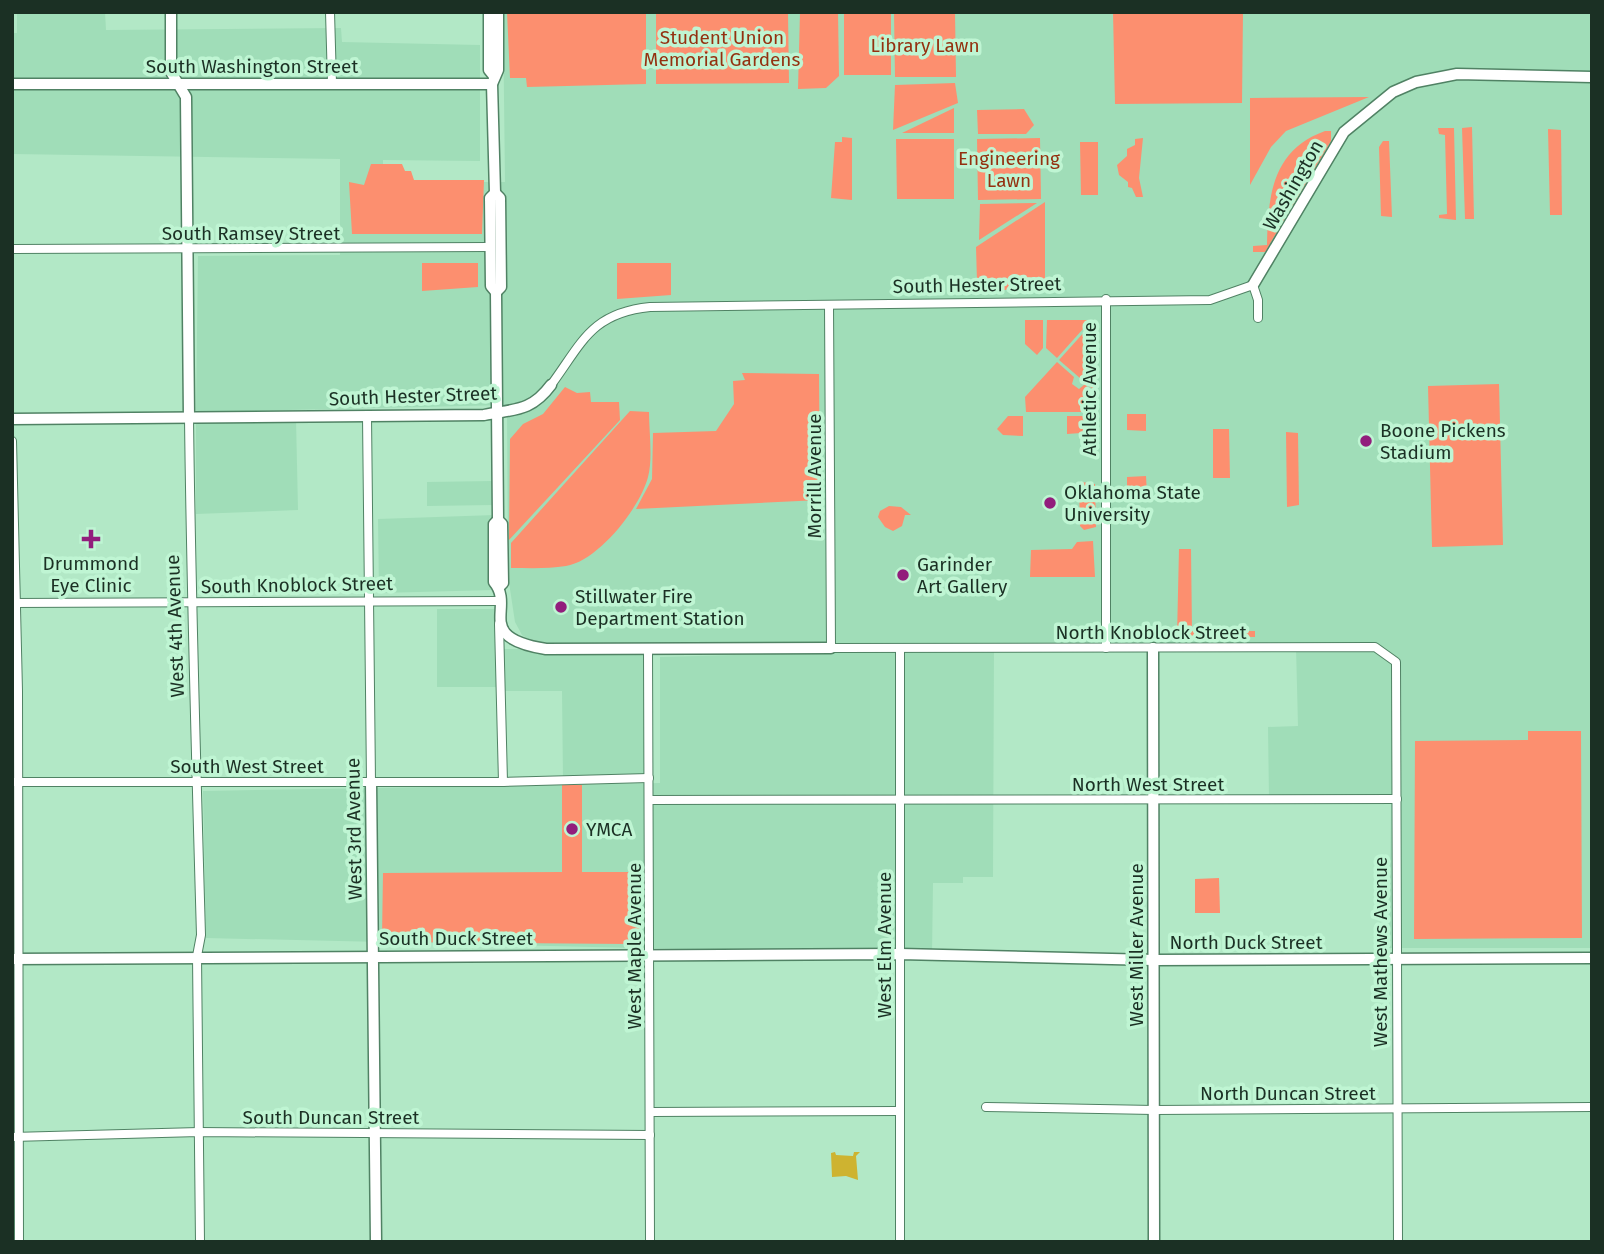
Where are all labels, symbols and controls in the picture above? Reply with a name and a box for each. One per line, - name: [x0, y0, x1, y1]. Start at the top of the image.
- park label: Student Union Memorial Gardens: [644, 26, 801, 71]
- park label: Library Lawn: [870, 34, 980, 57]
- street label: South Washington Street: [146, 55, 358, 78]
- street label: Washington: [1258, 136, 1328, 234]
- park label: Engineering Lawn: [958, 147, 1060, 192]
- street label: South Ramsey Street: [162, 222, 340, 245]
- street label: South Hester Street: [893, 272, 1062, 298]
- street label: Athletic Avenue: [1078, 322, 1101, 456]
- street label: South Hester Street: [328, 382, 498, 410]
- street label: Morrill Avenue: [803, 413, 826, 539]
- place label: Boone Pickens Stadium: [1380, 419, 1506, 464]
- marker: Boone Pickens Stadium: [1358, 433, 1374, 449]
- place label: Oklahoma State University: [1064, 481, 1201, 526]
- marker: Oklahoma State University: [1042, 495, 1058, 511]
- marker: Drummond Eye Clinic: [81, 529, 101, 549]
- place label: Drummond Eye Clinic: [43, 552, 139, 597]
- place label: Garinder Art Gallery: [917, 553, 1008, 598]
- street label: West 4th Avenue: [161, 554, 189, 698]
- marker: Garinder Art Gallery: [895, 567, 911, 583]
- street label: South Knoblock Street: [201, 572, 393, 598]
- place label: Stillwater Fire Department Station: [575, 585, 745, 630]
- marker: Stillwater Fire Department Station: [553, 599, 569, 615]
- street label: North Knoblock Street: [1055, 621, 1247, 644]
- street label: South West Street: [170, 755, 324, 778]
- street label: West 3rd Avenue: [341, 758, 367, 900]
- street label: North West Street: [1072, 773, 1224, 796]
- place label: YMCA: [586, 818, 632, 841]
- marker: YMCA: [564, 821, 580, 837]
- street label: West Mathews Avenue: [1369, 857, 1392, 1047]
- street label: West Maple Avenue: [623, 863, 646, 1029]
- street label: West Miller Avenue: [1125, 863, 1148, 1027]
- street label: West Elm Avenue: [873, 872, 896, 1018]
- street label: South Duck Street: [379, 927, 533, 950]
- street label: North Duck Street: [1169, 931, 1323, 954]
- street label: North Duncan Street: [1200, 1082, 1376, 1105]
- street label: South Duncan Street: [243, 1106, 420, 1129]

